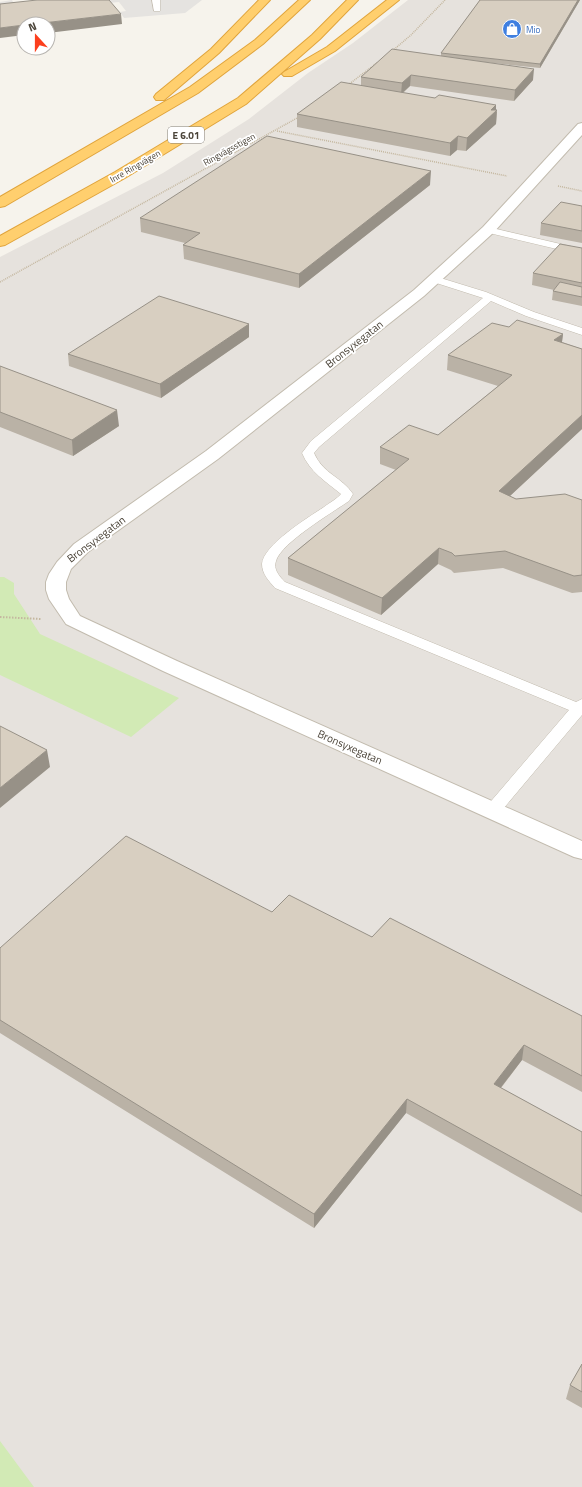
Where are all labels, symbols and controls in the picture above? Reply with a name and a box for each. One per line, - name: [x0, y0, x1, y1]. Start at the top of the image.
- north arrow: [16, 16, 56, 56]
- text: N: [26, 18, 39, 35]
- shop icon: Mio: [501, 18, 523, 40]
- place label: Mio: [526, 23, 541, 36]
- road number: E 6.01: [168, 127, 204, 143]
- street label: Ringvägsstigen: [201, 129, 258, 169]
- street label: Inre Ringvägen: [107, 146, 163, 186]
- street label: Bronsyxegatan: [322, 316, 386, 372]
- street label: Bronsyxegatan: [63, 512, 129, 566]
- street label: Bronsyxegatan: [315, 726, 385, 768]

